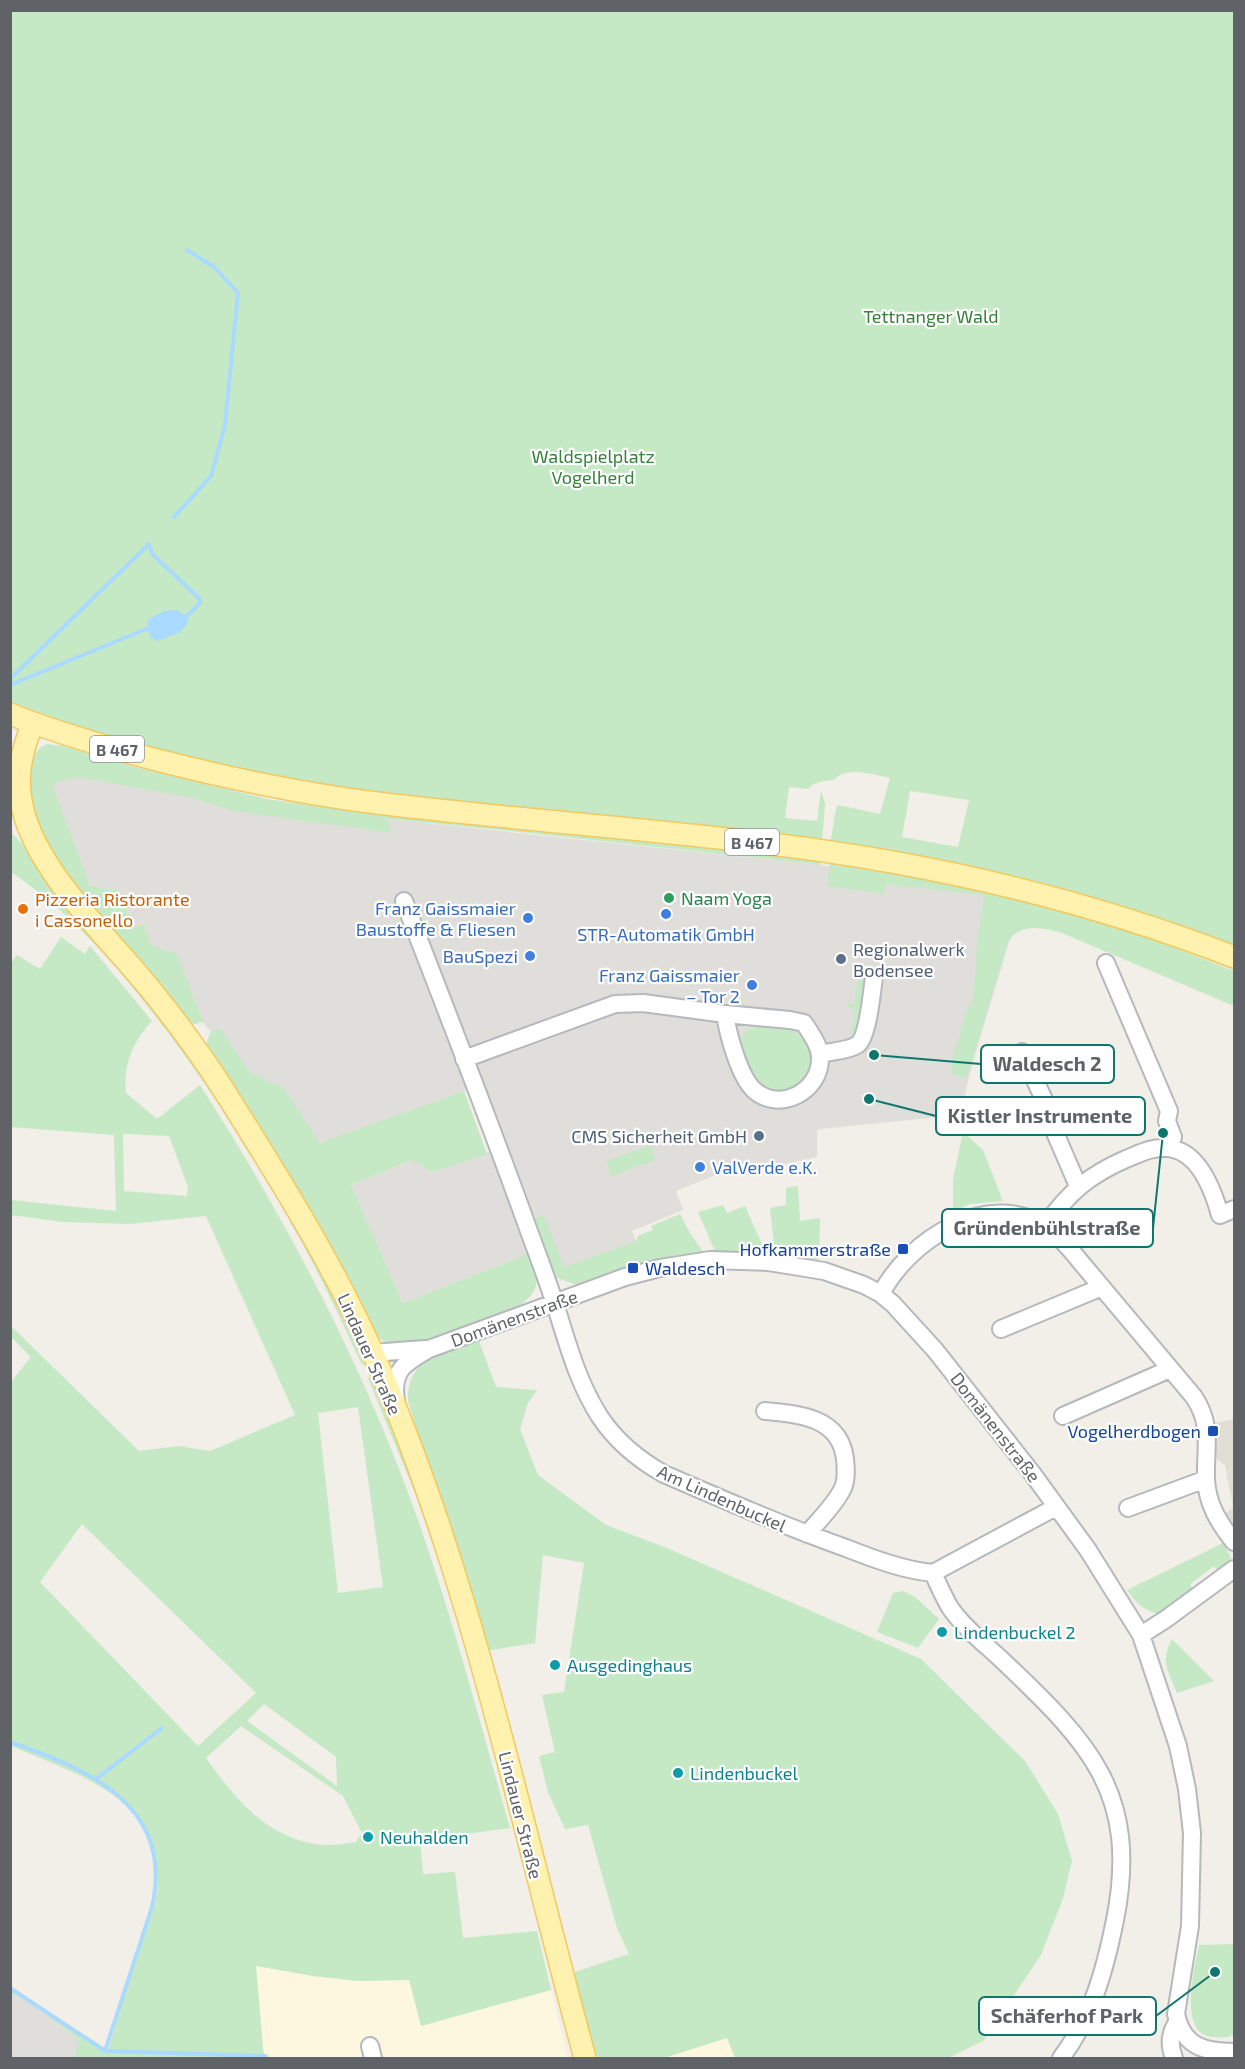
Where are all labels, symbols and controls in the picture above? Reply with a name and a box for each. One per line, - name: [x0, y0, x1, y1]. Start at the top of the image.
- park label: Tettnanger Wald: [863, 305, 999, 327]
- park label: Waldspielplatz Vogelherd: [531, 445, 655, 488]
- road number: B 467: [90, 736, 144, 762]
- road number: B 467: [725, 829, 779, 855]
- place label: Naam Yoga: [681, 887, 772, 909]
- place label: Pizzeria Ristorante i Cassonello: [35, 888, 190, 931]
- marker: Naam Yoga: [662, 891, 676, 905]
- place label: Franz Gaissmaier Baustoffe & Fliesen: [356, 897, 516, 940]
- marker: Pizzeria Ristorante i Cassonello: [16, 902, 30, 916]
- marker: STR-Automatik GmbH: [659, 907, 673, 921]
- marker: Franz Gaissmaier Baustoffe & Fliesen: [521, 911, 535, 925]
- place label: STR-Automatik GmbH: [577, 923, 755, 945]
- place label: Regionalwerk Bodensee: [853, 938, 965, 981]
- place label: BauSpezi: [443, 945, 518, 967]
- marker: BauSpezi: [523, 949, 537, 963]
- marker: Regionalwerk Bodensee: [834, 952, 848, 966]
- place label: Franz Gaissmaier – Tor 2: [599, 964, 740, 1007]
- marker: Franz Gaissmaier – Tor 2: [745, 978, 759, 992]
- callout: Waldesch 2: [981, 1045, 1114, 1083]
- text: Waldesch 2: [992, 1051, 1102, 1075]
- callout: Kistler Instrumente: [936, 1097, 1145, 1135]
- text: Kistler Instrumente: [948, 1103, 1132, 1127]
- place label: CMS Sicherheit GmbH: [571, 1125, 747, 1147]
- marker: CMS Sicherheit GmbH: [752, 1129, 766, 1143]
- place label: ValVerde e.K.: [712, 1156, 817, 1178]
- marker: ValVerde e.K.: [693, 1160, 707, 1174]
- callout: Gründenbühlstraße: [942, 1209, 1153, 1247]
- text: Gründenbühlstraße: [953, 1215, 1141, 1239]
- place label: Hofkammerstraße: [740, 1238, 891, 1260]
- marker: Hofkammerstraße: [896, 1242, 910, 1256]
- place label: Waldesch: [645, 1257, 725, 1279]
- marker: Waldesch: [626, 1261, 640, 1275]
- street label: Domänenstraße: [448, 1285, 580, 1351]
- street label: Lindauer Straße: [333, 1290, 407, 1418]
- street label: Domänenstraße: [946, 1368, 1046, 1486]
- place label: Vogelherdbogen: [1067, 1420, 1201, 1442]
- marker: Vogelherdbogen: [1206, 1424, 1220, 1438]
- street label: Am Lindenbuckel: [654, 1460, 790, 1537]
- place label: Lindenbuckel 2: [954, 1621, 1076, 1643]
- marker: Lindenbuckel 2: [935, 1625, 949, 1639]
- place label: Ausgedinghaus: [567, 1654, 692, 1676]
- marker: Ausgedinghaus: [548, 1658, 562, 1672]
- street label: Lindauer Straße: [494, 1749, 548, 1881]
- place label: Lindenbuckel: [690, 1762, 798, 1784]
- marker: Lindenbuckel: [671, 1766, 685, 1780]
- place label: Neuhalden: [380, 1826, 469, 1848]
- marker: Neuhalden: [361, 1830, 375, 1844]
- callout: Schäferhof Park: [979, 1997, 1156, 2035]
- text: Schäferhof Park: [991, 2003, 1144, 2027]

